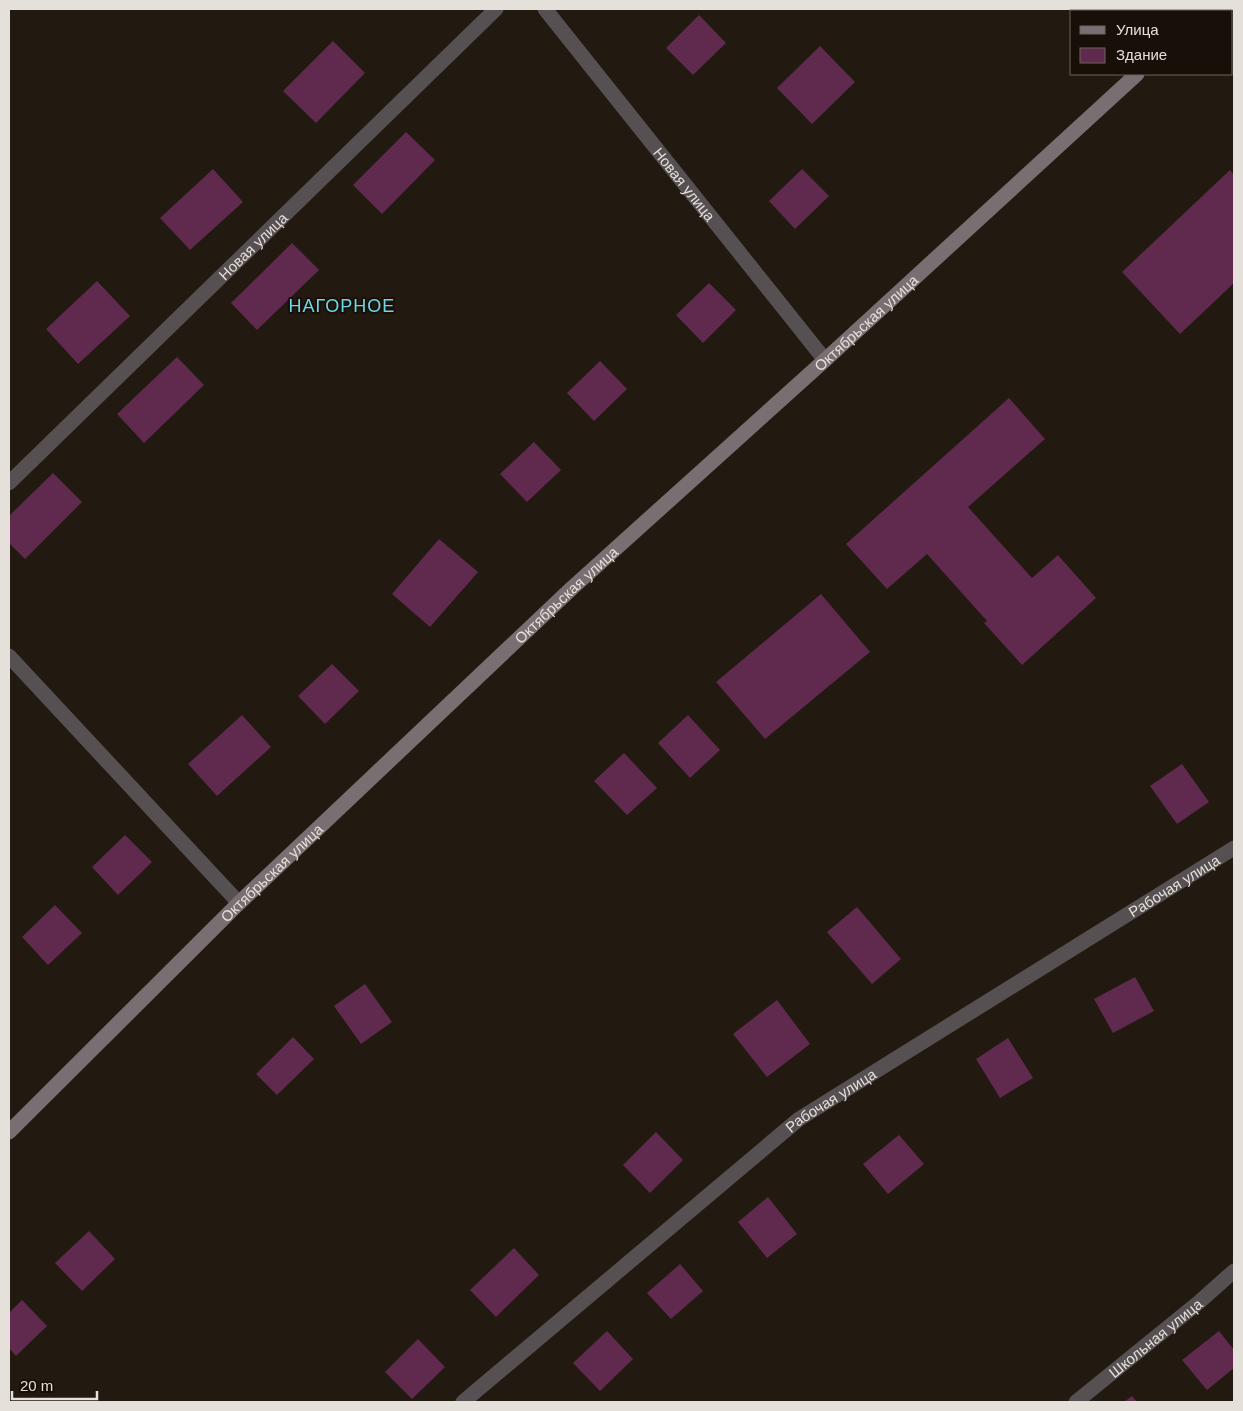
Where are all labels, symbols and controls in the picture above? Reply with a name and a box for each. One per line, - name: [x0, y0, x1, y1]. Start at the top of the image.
- legend: [1070, 10, 1233, 75]
- text: Улица: [1116, 21, 1159, 38]
- text: Здание: [1116, 46, 1167, 63]
- street label: Новая улица: [650, 144, 719, 225]
- street label: Новая улица: [215, 208, 291, 283]
- street label: Октябрьская улица: [811, 270, 922, 374]
- district label: НАГОРНОЕ: [289, 296, 395, 316]
- street label: Октябрьская улица: [511, 542, 621, 647]
- street label: Октябрьская улица: [217, 820, 326, 925]
- street label: Рабочая улица: [1125, 850, 1223, 920]
- street label: Рабочая улица: [782, 1064, 879, 1135]
- street label: Школьная улица: [1105, 1294, 1206, 1381]
- scale bar: [12, 1368, 98, 1400]
- text: 20 m: [20, 1377, 53, 1394]

